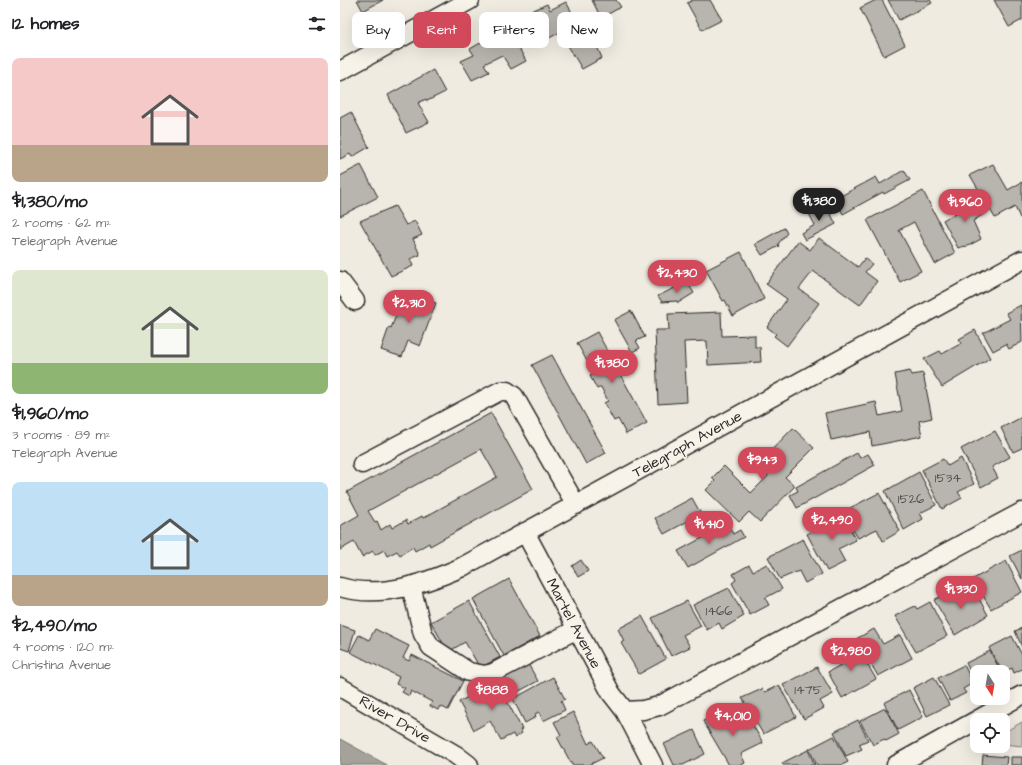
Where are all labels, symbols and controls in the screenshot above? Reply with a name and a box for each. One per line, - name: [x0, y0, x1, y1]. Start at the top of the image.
- text: 12 homes: [12, 12, 80, 36]
- chip: Buy: [352, 12, 405, 48]
- chip: Rent: [413, 12, 471, 48]
- chip: Filters: [479, 12, 549, 48]
- chip: New: [557, 12, 613, 48]
- icon: filters: [306, 13, 328, 35]
- icon: home: [134, 84, 206, 156]
- pin: $1,380: [786, 188, 852, 222]
- pin: $1,960: [932, 189, 998, 223]
- text: $1,380/mo: [12, 190, 88, 214]
- text: $1,380: [802, 192, 836, 210]
- text: $1,960: [948, 193, 982, 211]
- text: 2 rooms · 62 m²: [12, 214, 111, 232]
- text: Telegraph Avenue: [12, 232, 118, 250]
- pin: $2,430: [644, 260, 710, 294]
- text: $2,430: [657, 264, 697, 282]
- pin: $2,310: [376, 290, 442, 324]
- text: $2,310: [392, 294, 426, 312]
- icon: home: [134, 296, 206, 368]
- pin: $1,380: [579, 350, 645, 384]
- text: $1,380: [595, 354, 629, 372]
- text: $1,960/mo: [12, 402, 88, 426]
- street label: Telegraph Avenue: [629, 406, 746, 484]
- text: 3 rooms · 89 m²: [12, 426, 111, 444]
- text: Telegraph Avenue: [12, 444, 118, 462]
- pin: $943: [738, 447, 786, 481]
- text: $943: [747, 451, 777, 469]
- house number: 1534: [935, 469, 961, 487]
- house number: 1526: [898, 490, 924, 508]
- pin: $2,490: [799, 507, 865, 541]
- icon: home: [134, 508, 206, 580]
- pin: $1,410: [676, 511, 742, 545]
- text: $2,490: [811, 511, 853, 529]
- text: $1,410: [694, 515, 724, 533]
- street label: Martel Avenue: [541, 574, 606, 672]
- pin: $1,330: [928, 576, 994, 610]
- text: $1,330: [945, 580, 977, 598]
- house number: 1466: [706, 602, 732, 620]
- text: $2,490/mo: [12, 614, 97, 638]
- text: 4 rooms · 120 m²: [12, 638, 114, 656]
- pin: $2,980: [818, 638, 884, 672]
- text: $2,980: [830, 642, 872, 660]
- text: Christina Avenue: [12, 656, 111, 674]
- north arrow: [970, 665, 1010, 705]
- map controls: [970, 665, 1010, 753]
- pin: $888: [468, 677, 516, 711]
- text: $888: [476, 681, 508, 699]
- house number: 1475: [794, 681, 822, 699]
- street label: River Drive: [355, 691, 434, 748]
- pin: $4,010: [700, 703, 766, 737]
- text: $4,010: [715, 707, 751, 725]
- button: locate: [970, 713, 1010, 753]

